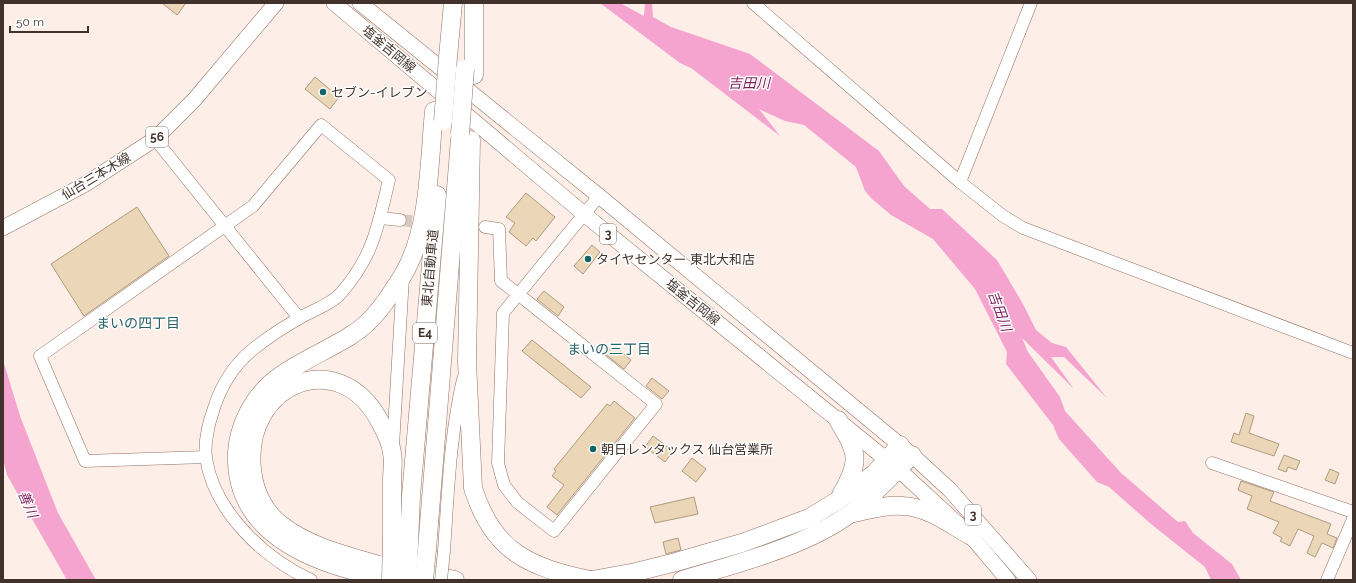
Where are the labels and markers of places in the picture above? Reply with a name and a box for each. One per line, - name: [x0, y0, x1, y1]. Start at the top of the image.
- place label: セブン-イレブン: [331, 85, 428, 100]
- marker: セブン-イレブン: [318, 87, 328, 97]
- place label: タイヤセンター 東北大和店: [596, 252, 755, 267]
- marker: タイヤセンター 東北大和店: [583, 254, 593, 264]
- place label: 朝日レンタックス 仙台営業所: [601, 442, 773, 457]
- marker: 朝日レンタックス 仙台営業所: [588, 444, 598, 454]

